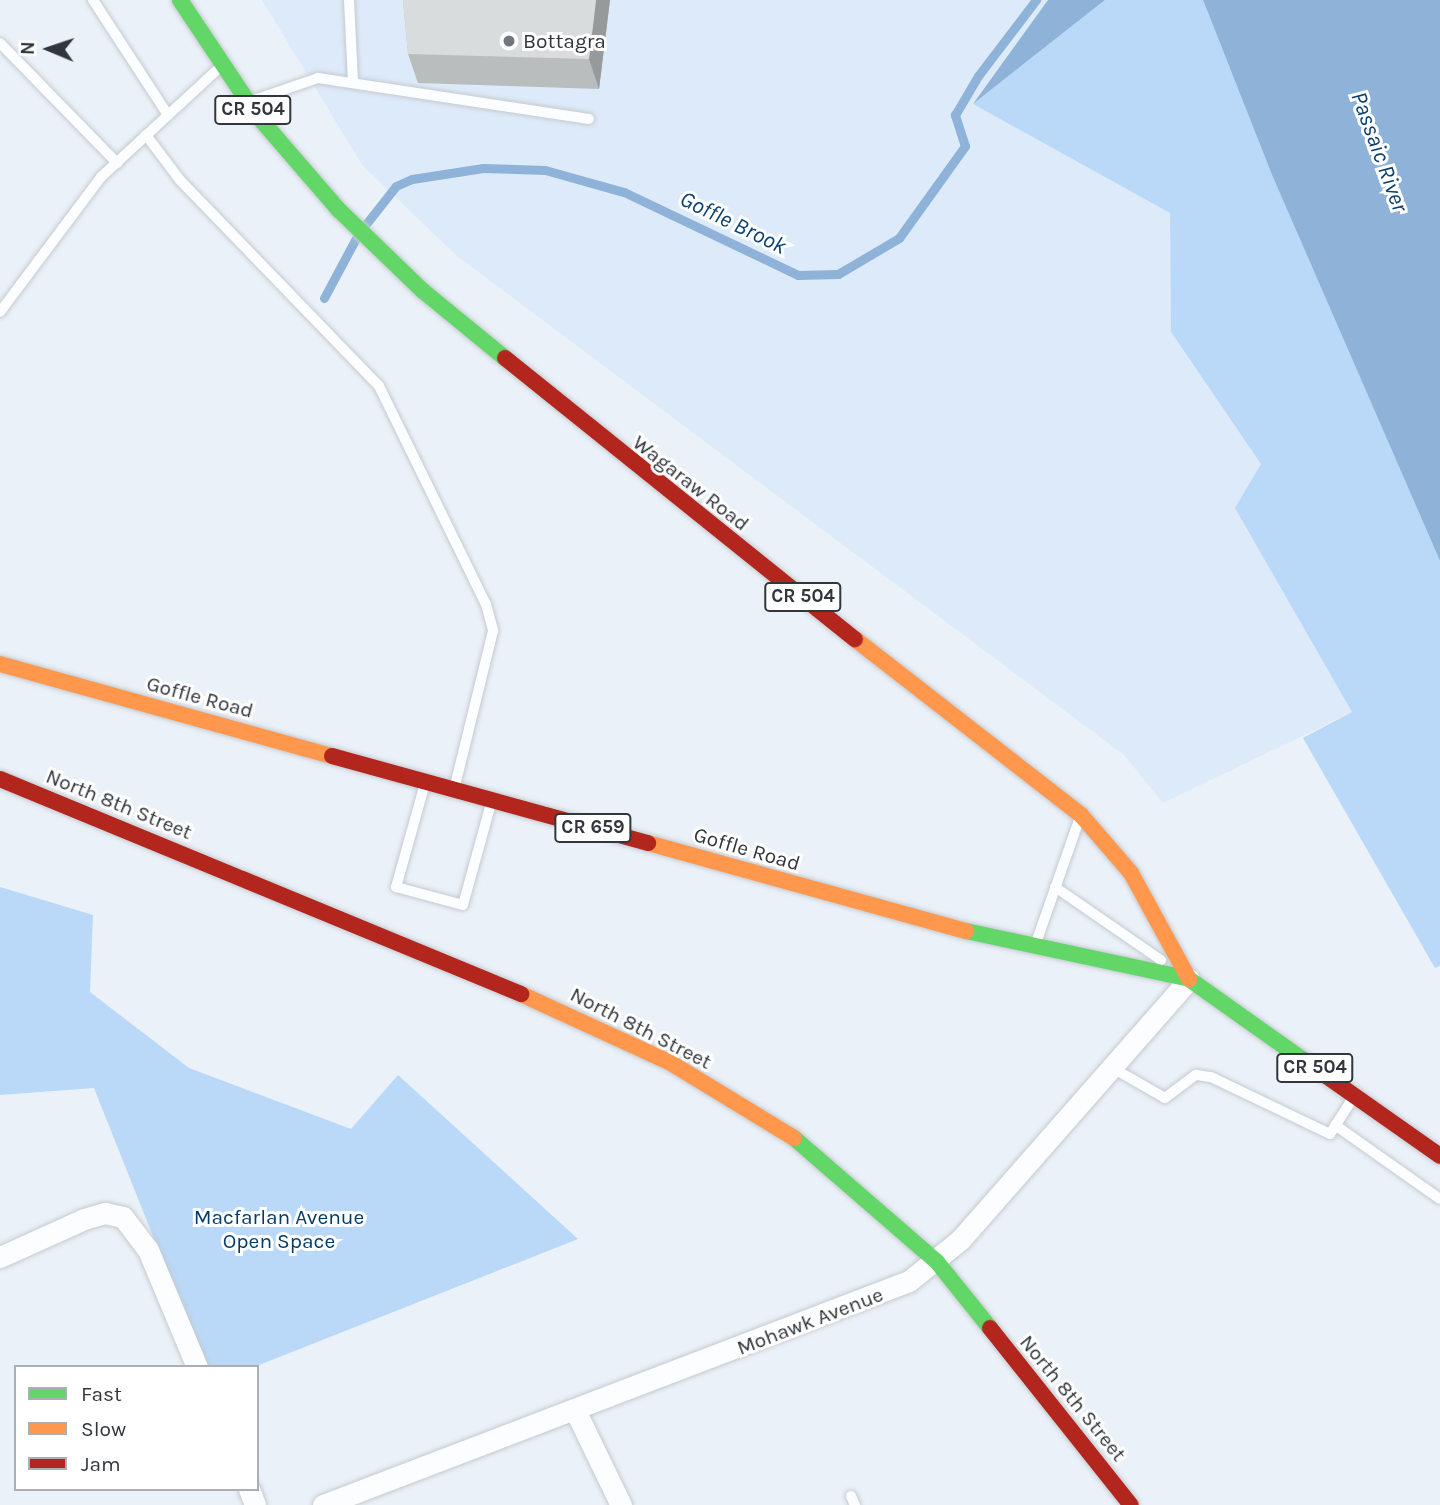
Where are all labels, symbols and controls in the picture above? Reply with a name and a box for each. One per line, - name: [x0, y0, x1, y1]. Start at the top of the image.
- north arrow: [14, 14, 84, 84]
- place label: Bottagra: [523, 28, 606, 54]
- marker: Bottagra: [501, 33, 517, 49]
- text: N: [17, 41, 39, 55]
- water label: Passaic River: [1344, 88, 1414, 216]
- road number: CR 504: [213, 94, 293, 125]
- water label: Goffle Brook: [675, 185, 791, 261]
- street label: Wagaraw Road: [628, 430, 754, 536]
- road number: CR 504: [763, 582, 843, 612]
- street label: Goffle Road: [144, 671, 256, 723]
- street label: North 8th Street: [42, 763, 196, 845]
- road number: CR 659: [553, 813, 633, 844]
- street label: Goffle Road: [691, 822, 803, 876]
- street label: North 8th Street: [566, 982, 716, 1074]
- road number: CR 504: [1275, 1052, 1355, 1084]
- park label: Macfarlan Avenue Open Space: [194, 1204, 364, 1254]
- street label: Mohawk Avenue: [733, 1282, 887, 1360]
- street label: North 8th Street: [1014, 1330, 1132, 1466]
- legend: [14, 1365, 259, 1491]
- text: Fast: [81, 1382, 122, 1406]
- text: Slow: [81, 1417, 126, 1441]
- text: Jam: [81, 1452, 121, 1476]

